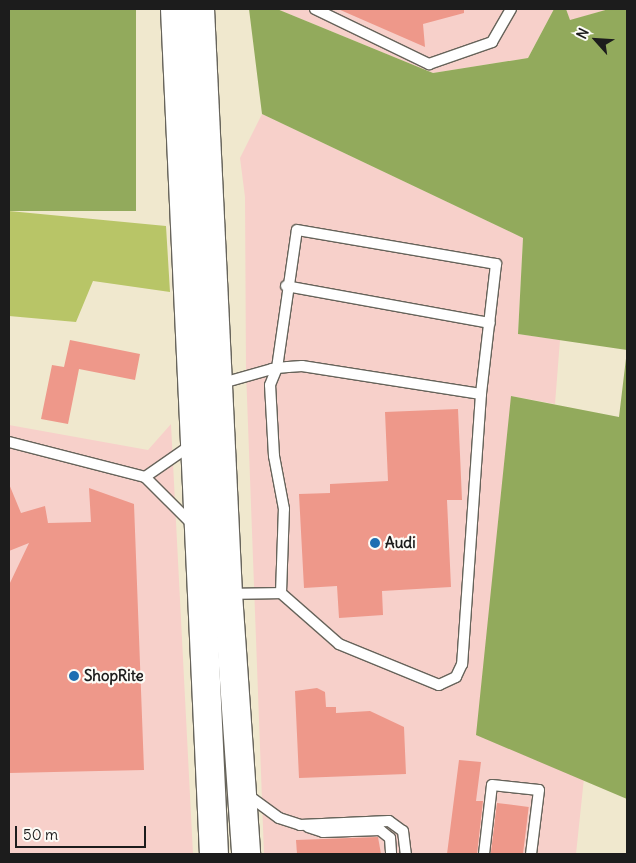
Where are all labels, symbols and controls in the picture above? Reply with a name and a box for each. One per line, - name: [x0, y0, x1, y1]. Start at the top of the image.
- north arrow: [571, 15, 621, 65]
- text: N: [572, 25, 593, 42]
- place label: Audi: [385, 534, 416, 552]
- marker: Audi: [369, 537, 381, 549]
- place label: ShopRite: [84, 667, 144, 685]
- marker: ShopRite: [68, 670, 80, 682]
- scale bar: [18, 816, 149, 848]
- text: 50 m: [23, 825, 58, 844]

